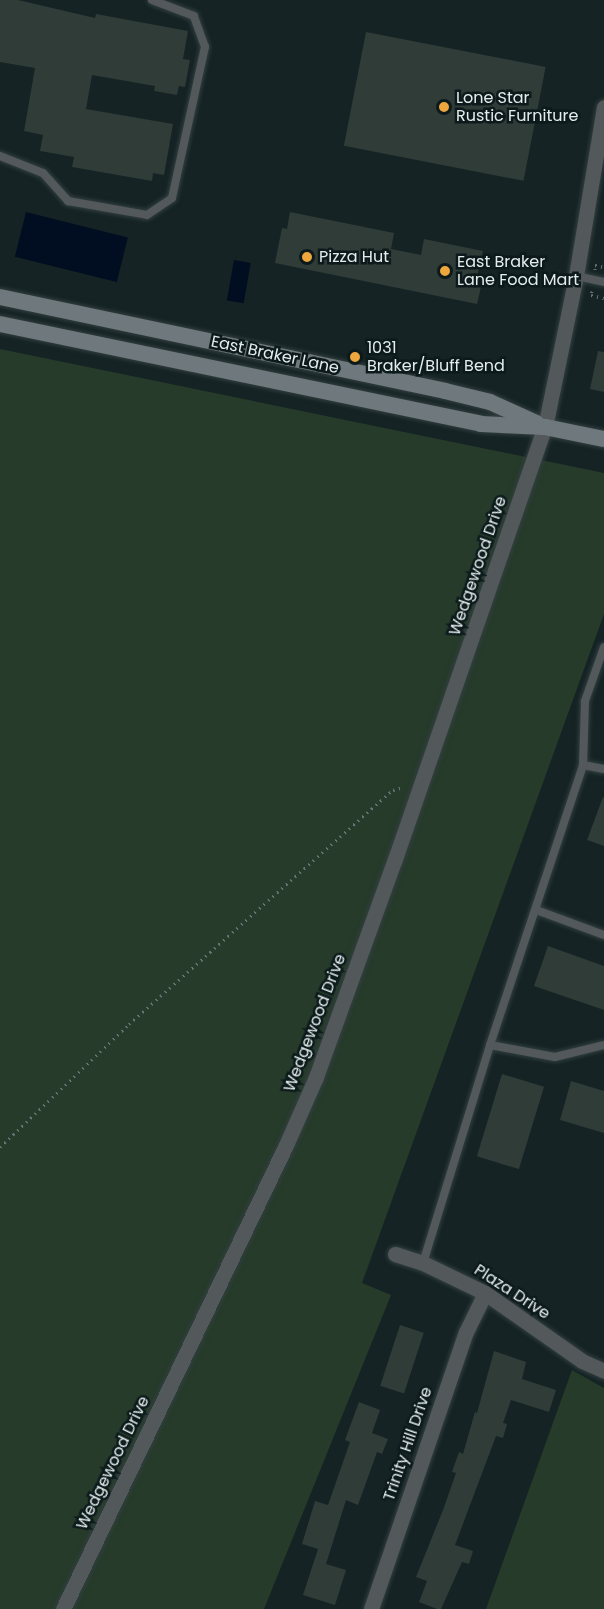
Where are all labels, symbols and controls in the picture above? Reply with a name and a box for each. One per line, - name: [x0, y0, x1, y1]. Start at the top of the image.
- place label: Lone Star Rustic Furniture: [456, 88, 578, 126]
- marker: Lone Star Rustic Furniture: [437, 100, 451, 114]
- place label: Pizza Hut: [319, 247, 389, 267]
- marker: Pizza Hut: [300, 250, 314, 264]
- place label: East Braker Lane Food Mart: [457, 252, 579, 290]
- marker: East Braker Lane Food Mart: [438, 264, 452, 278]
- street label: East Braker Lane: [209, 332, 341, 378]
- place label: 1031 Braker/Bluff Bend: [367, 338, 505, 376]
- marker: 1031 Braker/Bluff Bend: [348, 350, 362, 364]
- street label: Wedgewood Drive: [445, 494, 511, 638]
- street label: Wedgewood Drive: [280, 951, 350, 1095]
- street label: Plaza Drive: [471, 1260, 553, 1324]
- street label: Trinity Hill Drive: [380, 1385, 436, 1503]
- street label: Wedgewood Drive: [72, 1393, 154, 1533]

